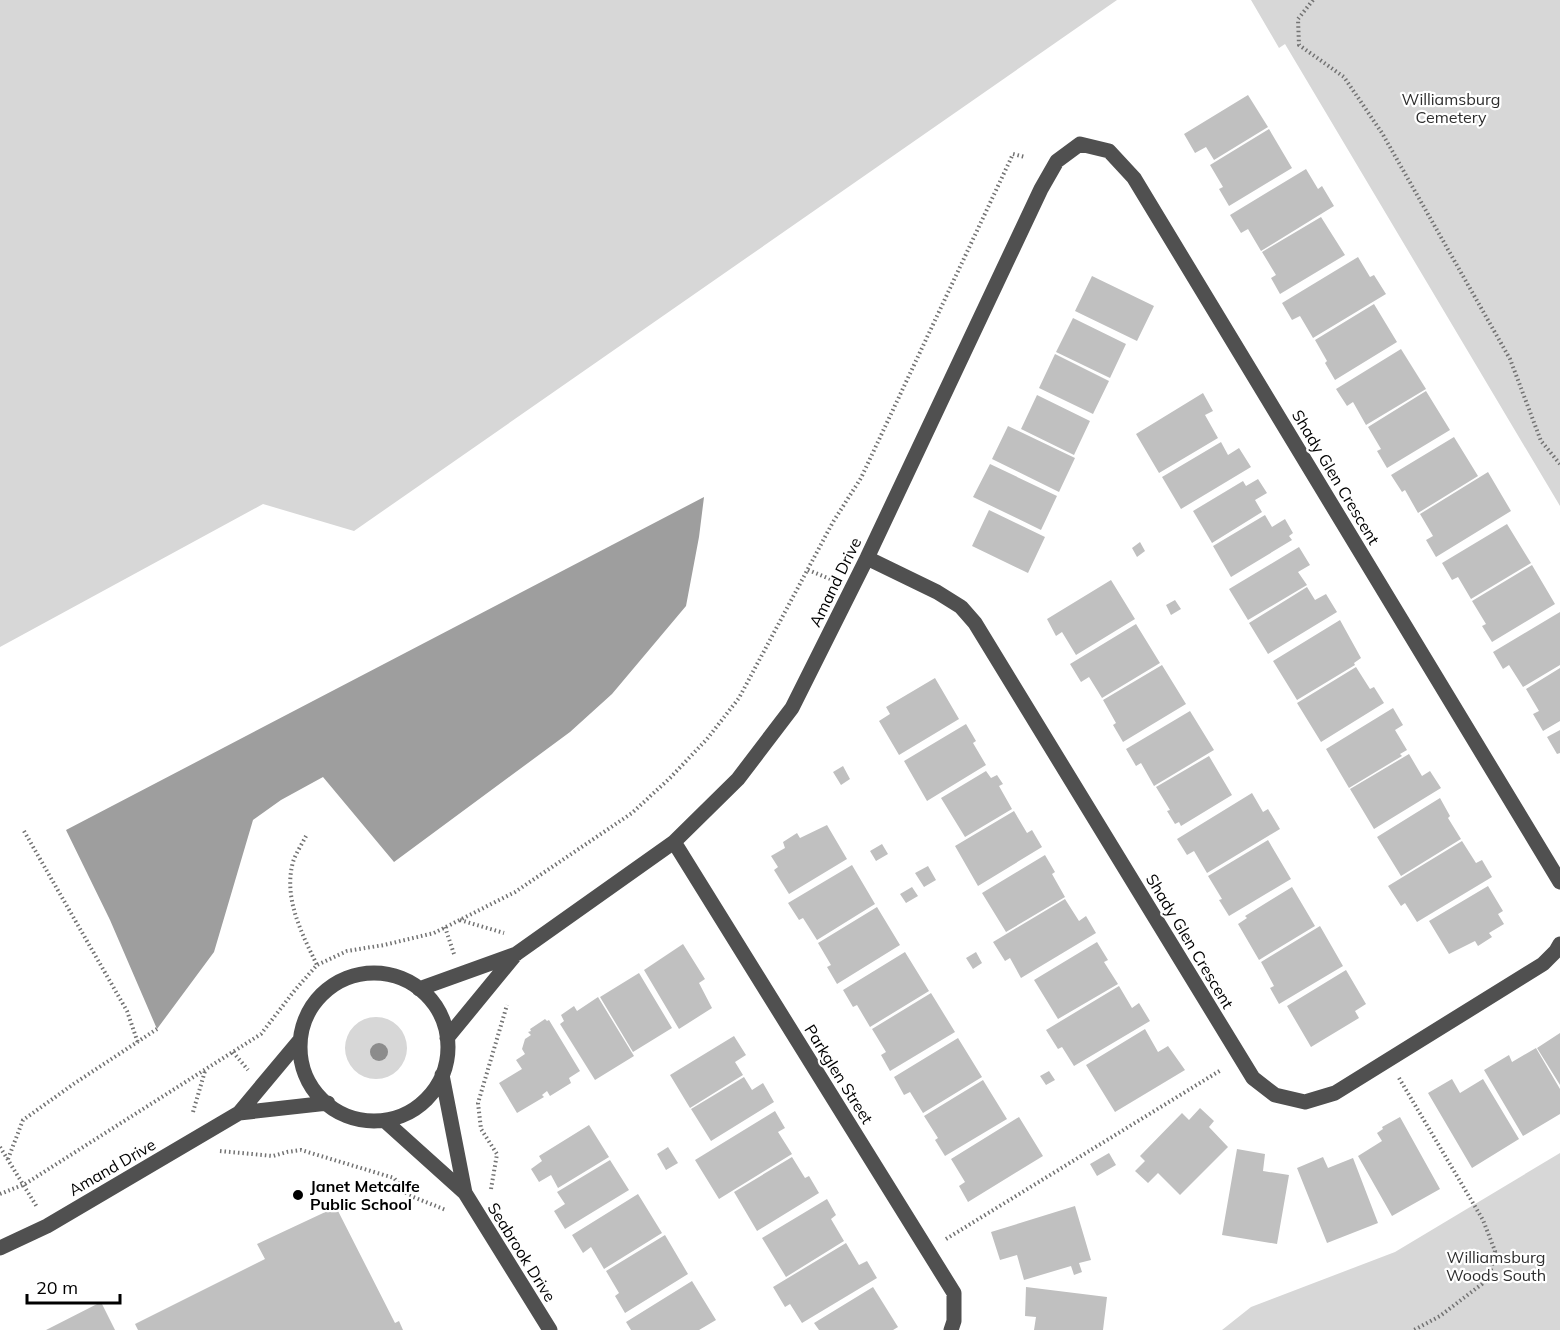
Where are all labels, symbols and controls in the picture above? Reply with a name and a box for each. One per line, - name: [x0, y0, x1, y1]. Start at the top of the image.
- park label: Williamsburg Cemetery: [1402, 89, 1500, 127]
- street label: Shady Glen Crescent: [1288, 406, 1384, 548]
- street label: Amand Drive: [805, 534, 865, 630]
- street label: Shady Glen Crescent: [1142, 870, 1238, 1012]
- street label: Parkglen Street: [800, 1021, 878, 1128]
- street label: Amand Drive: [65, 1134, 159, 1200]
- place label: Janet Metcalfe Public School: [310, 1176, 420, 1214]
- marker: Janet Metcalfe Public School: [291, 1188, 305, 1202]
- street label: Seabrook Drive: [484, 1199, 560, 1305]
- park label: Williamsburg Woods South: [1446, 1247, 1546, 1285]
- scale bar: [27, 1267, 120, 1305]
- text: 20 m: [36, 1276, 78, 1299]

